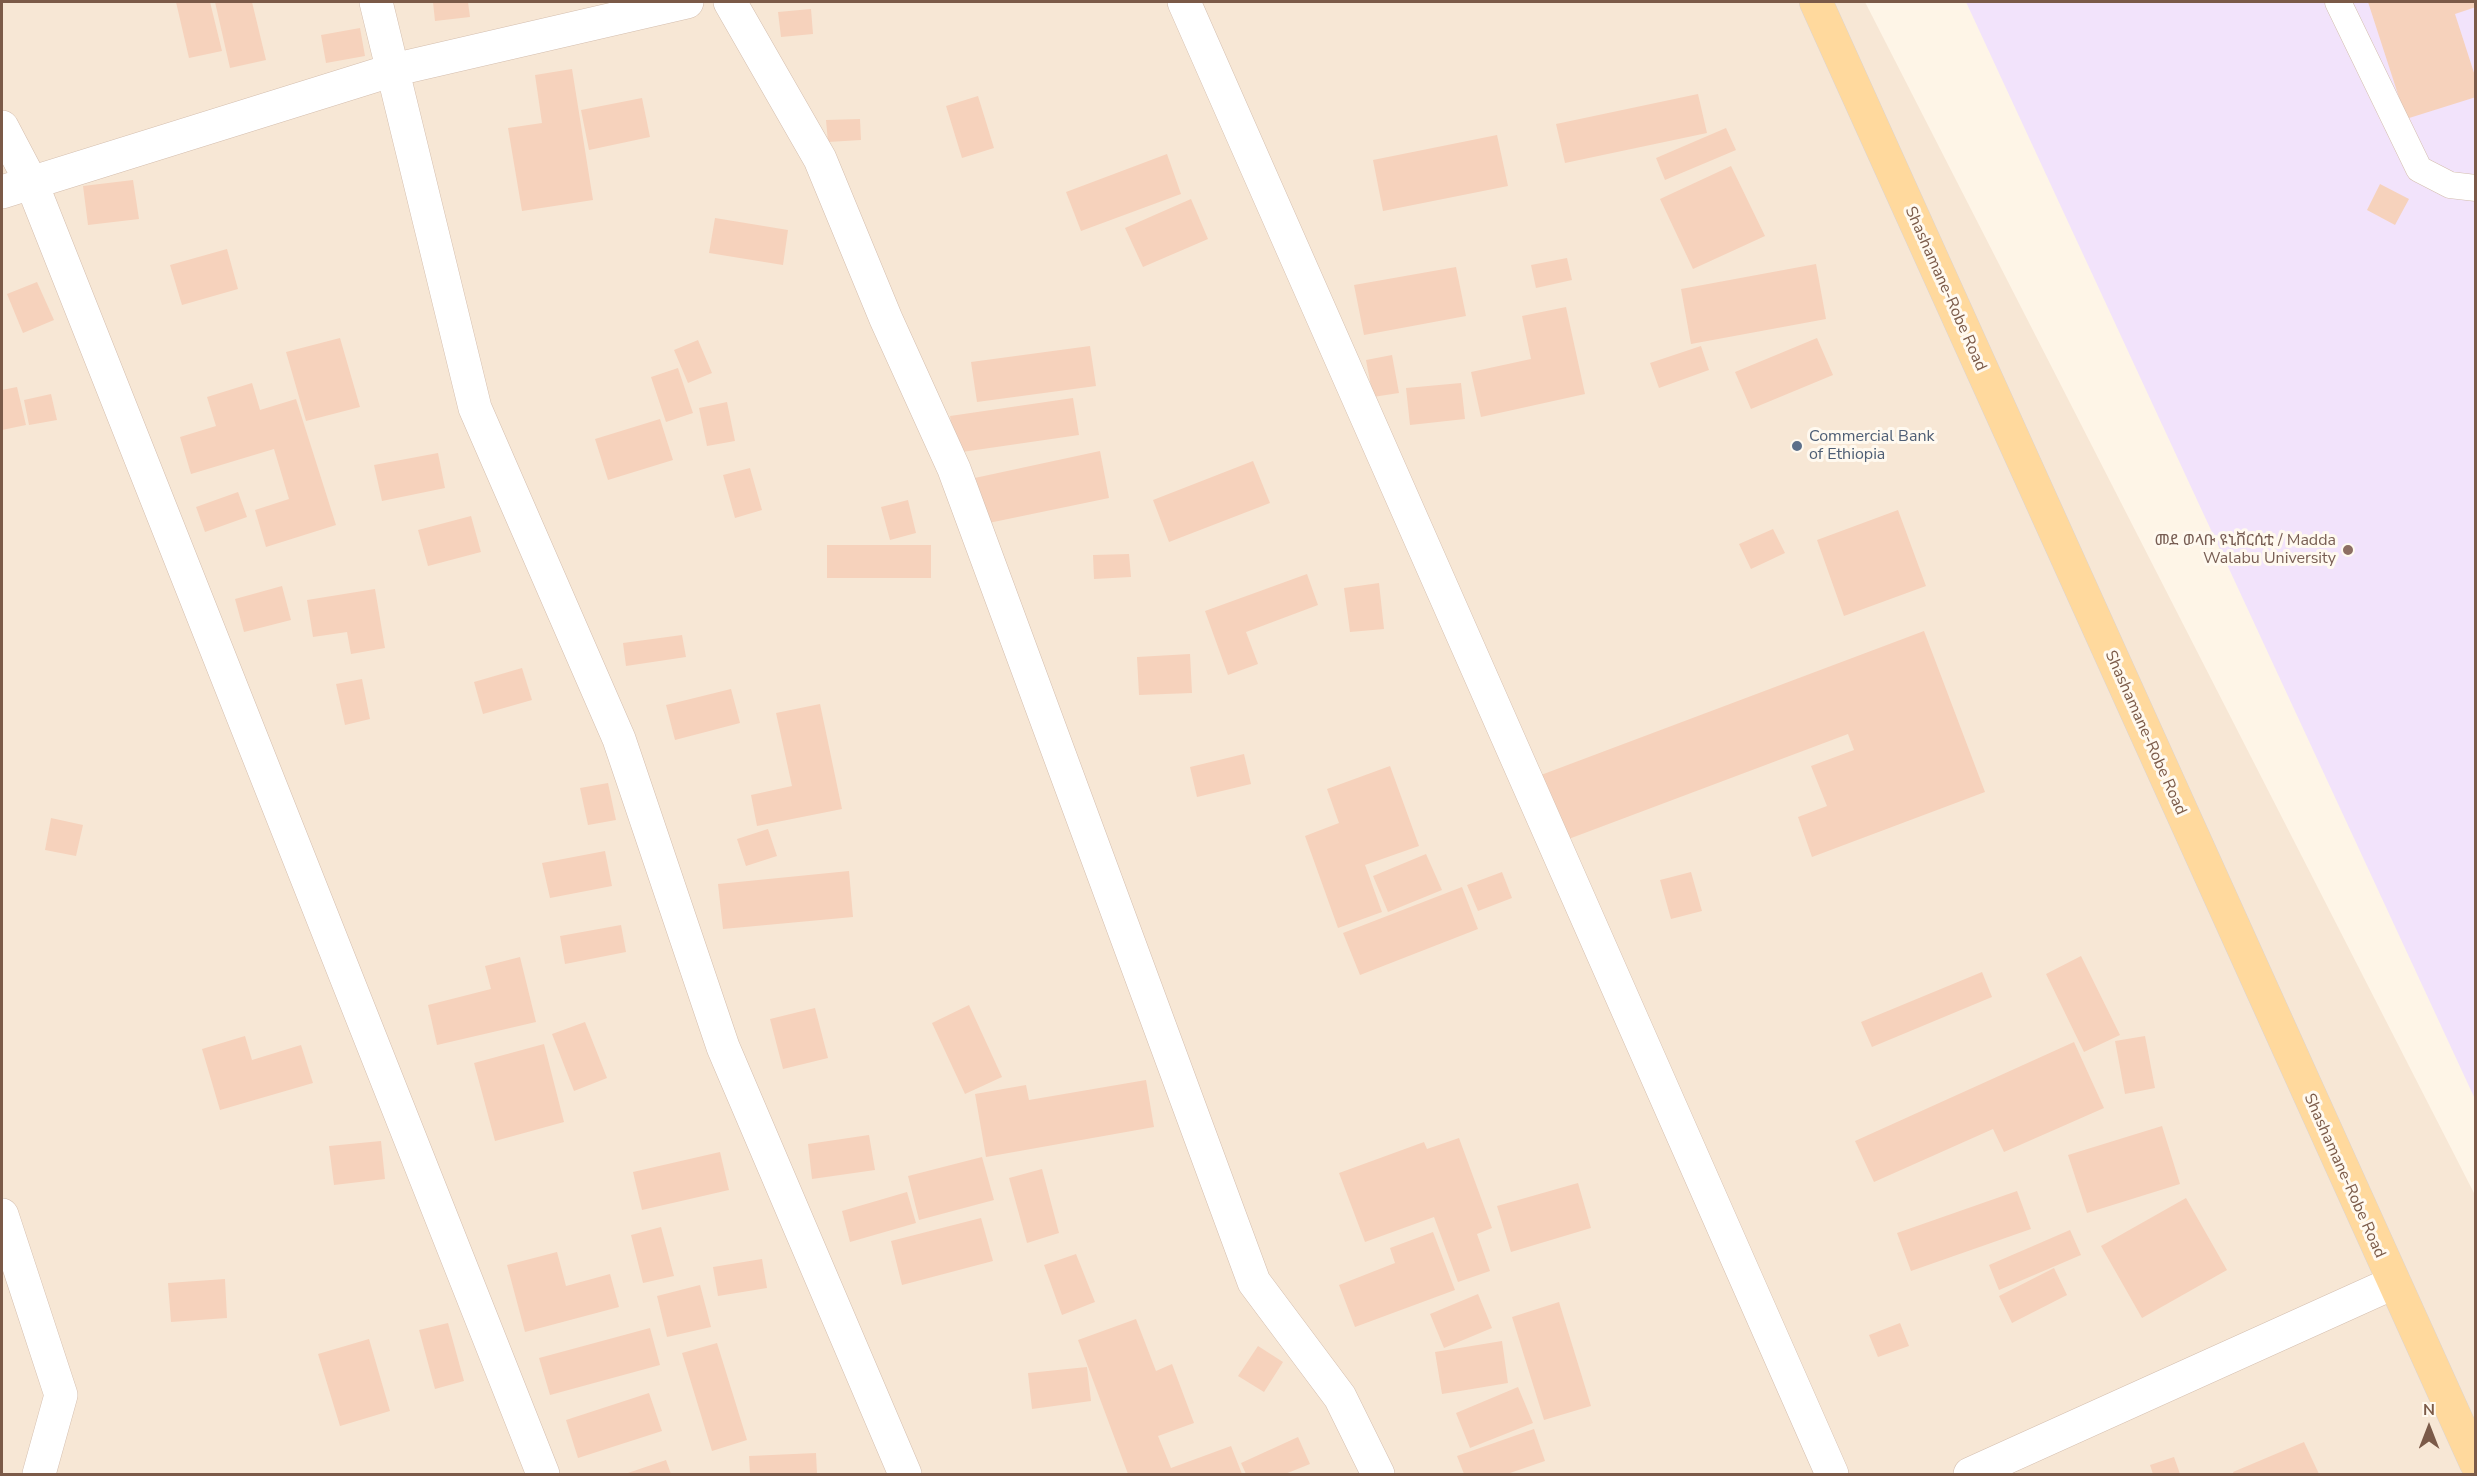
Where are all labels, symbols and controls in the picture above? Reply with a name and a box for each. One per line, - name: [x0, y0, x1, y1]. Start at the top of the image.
- street label: Shashamane-Robe Road: [1900, 204, 1990, 374]
- place label: Commercial Bank of Ethiopia: [1809, 427, 1934, 465]
- marker: Commercial Bank of Ethiopia: [1790, 439, 1804, 453]
- place label: መደ ወላቡ ዩኒቨርሲቲ / Madda Walabu University: [2155, 531, 2336, 569]
- marker: መደ ወላቡ ዩኒቨርሲቲ / Madda Walabu University: [2341, 543, 2355, 557]
- street label: Shashamane-Robe Road: [2100, 648, 2190, 818]
- street label: Shashamane-Robe Road: [2299, 1091, 2389, 1261]
- north arrow: [2399, 1398, 2459, 1458]
- text: N: [2423, 1399, 2435, 1421]

